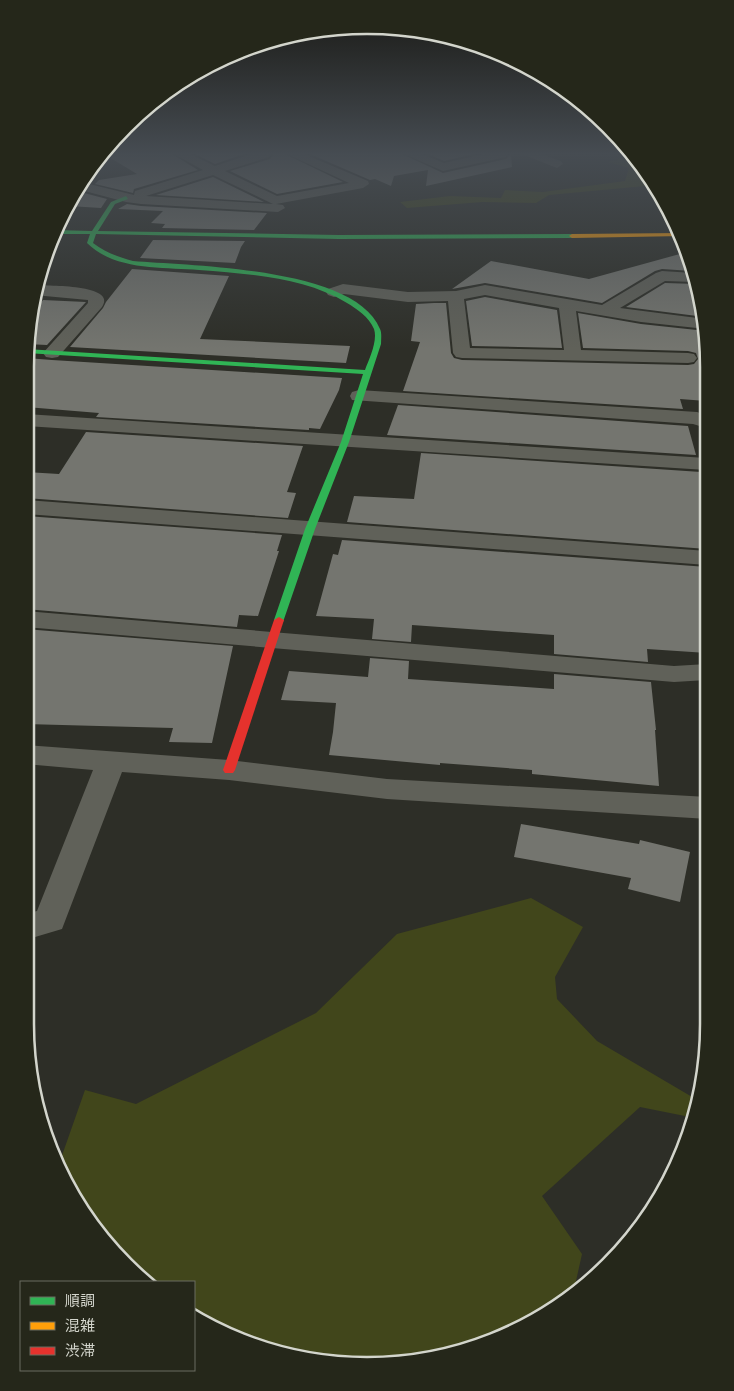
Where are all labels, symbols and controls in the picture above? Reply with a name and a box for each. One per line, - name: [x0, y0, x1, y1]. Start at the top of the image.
- legend: [20, 1281, 195, 1371]
- text: 順調: [65, 1292, 95, 1309]
- text: 混雑: [65, 1317, 95, 1334]
- text: 渋滞: [65, 1342, 95, 1359]

